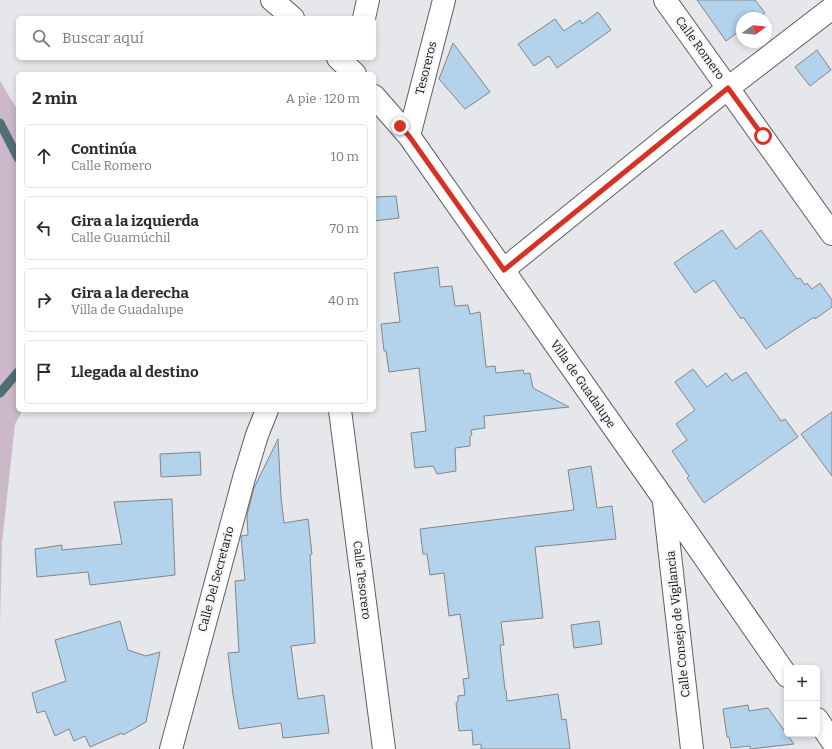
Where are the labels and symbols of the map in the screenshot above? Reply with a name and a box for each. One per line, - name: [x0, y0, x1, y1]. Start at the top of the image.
- north arrow: [736, 12, 772, 48]
- street label: Calle Romero: [672, 14, 728, 82]
- street label: Tesoreros: [413, 39, 439, 96]
- route end: [391, 117, 409, 135]
- route start: [754, 127, 772, 145]
- street label: Villa de Guadalupe: [547, 337, 619, 431]
- street label: Calle Del Secretario: [195, 525, 237, 633]
- street label: Calle Tesorero: [350, 540, 374, 620]
- street label: Calle Consejo de Vigilancia: [663, 549, 693, 698]

